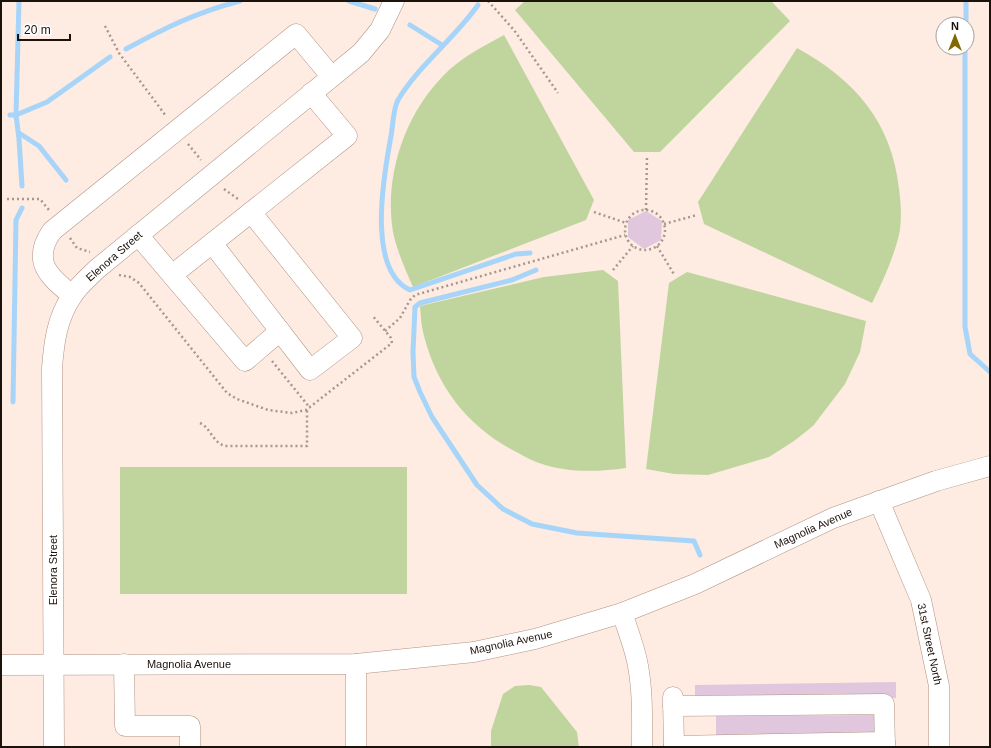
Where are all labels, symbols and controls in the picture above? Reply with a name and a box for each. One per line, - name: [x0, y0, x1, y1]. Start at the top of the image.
- scale bar: [18, 16, 70, 42]
- north arrow: [935, 16, 975, 56]
- text: N: [951, 20, 959, 32]
- text: 20 m: [24, 23, 51, 37]
- street label: Elenora Street: [84, 228, 144, 284]
- street label: Magnolia Avenue: [772, 505, 854, 551]
- street label: Elenora Street: [47, 535, 59, 605]
- street label: 31st Street North: [915, 602, 945, 686]
- street label: Magnolia Avenue: [469, 627, 553, 657]
- street label: Magnolia Avenue: [147, 658, 231, 670]

